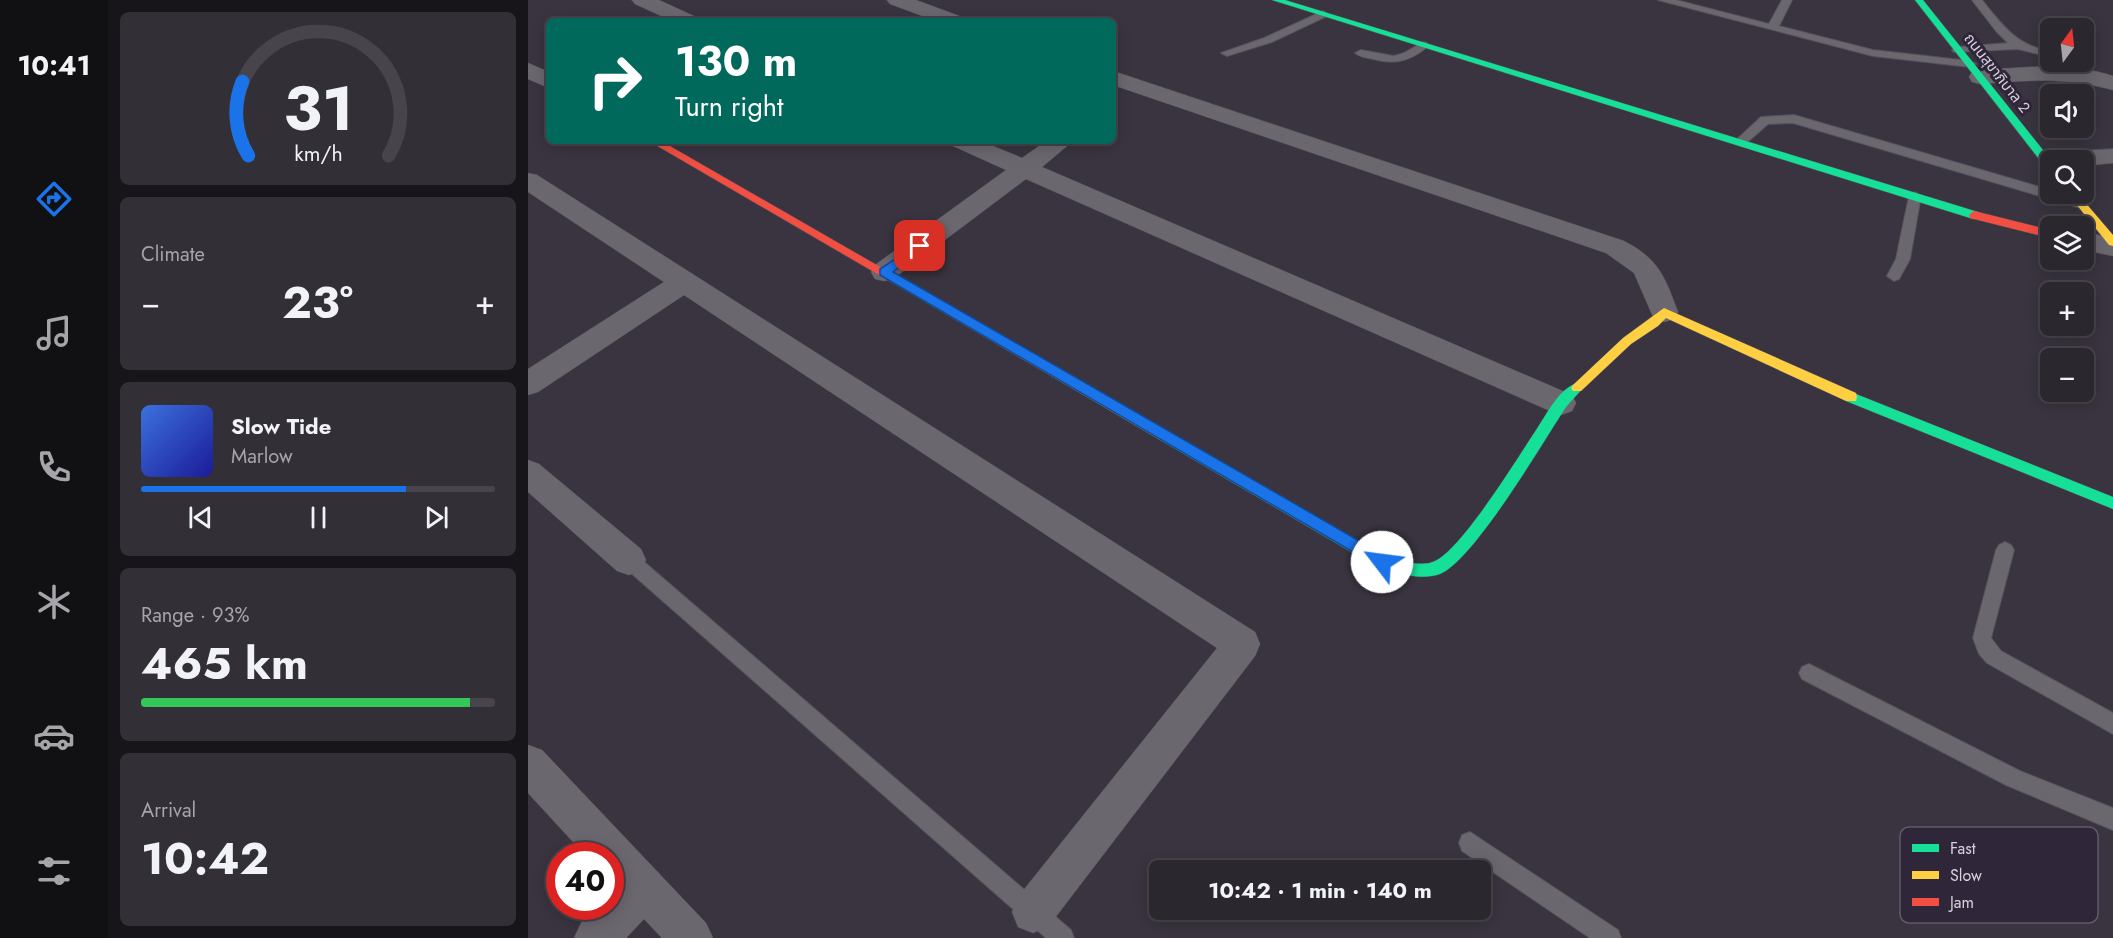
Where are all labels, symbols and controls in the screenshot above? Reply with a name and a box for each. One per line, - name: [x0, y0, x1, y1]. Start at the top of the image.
- north arrow: [2040, 18, 2094, 72]
- map controls: [2040, 18, 2094, 402]
- street label: ถนนสุขาภิบาล 2: [1959, 28, 2035, 118]
- text: 130 m: [675, 31, 797, 92]
- icon: right: [576, 42, 654, 120]
- text: 10:41: [18, 46, 90, 85]
- text: 31: [283, 63, 353, 153]
- button: sound: [2040, 84, 2094, 138]
- text: Turn right: [675, 87, 783, 126]
- text: km/h: [294, 138, 342, 169]
- button: search: [2040, 150, 2094, 204]
- icon: directions: [33, 178, 75, 220]
- button: layers: [2040, 216, 2094, 270]
- pin: [894, 220, 945, 271]
- icon: arrive: [903, 229, 936, 262]
- text: Climate: [141, 240, 205, 269]
- text: 23°: [282, 270, 353, 335]
- text: −: [141, 279, 160, 326]
- text: +: [475, 279, 495, 326]
- button: +: [2040, 282, 2094, 336]
- icon: music: [33, 312, 75, 354]
- button: −: [2040, 348, 2094, 402]
- text: Slow Tide: [231, 410, 331, 442]
- text: Marlow: [231, 442, 293, 471]
- icon: phone: [33, 446, 75, 488]
- icon: previous: [184, 501, 217, 534]
- icon: pause: [302, 501, 335, 534]
- icon: next: [420, 501, 453, 534]
- position arrow: [1350, 530, 1414, 594]
- icon: climate: [33, 581, 75, 623]
- text: Range · 93%: [141, 601, 249, 630]
- text: 465 km: [141, 631, 308, 696]
- icon: car: [33, 715, 75, 757]
- text: Arrival: [141, 796, 196, 825]
- text: 10:42: [141, 826, 269, 891]
- legend: [1900, 827, 2098, 923]
- text: Fast: [1950, 837, 1976, 860]
- speed limit sign: 40: [546, 842, 624, 920]
- icon: filters: [33, 850, 75, 892]
- text: Slow: [1950, 864, 1982, 887]
- text: 10:42 · 1 min · 140 m: [1208, 874, 1432, 906]
- text: Jam: [1948, 891, 1974, 914]

